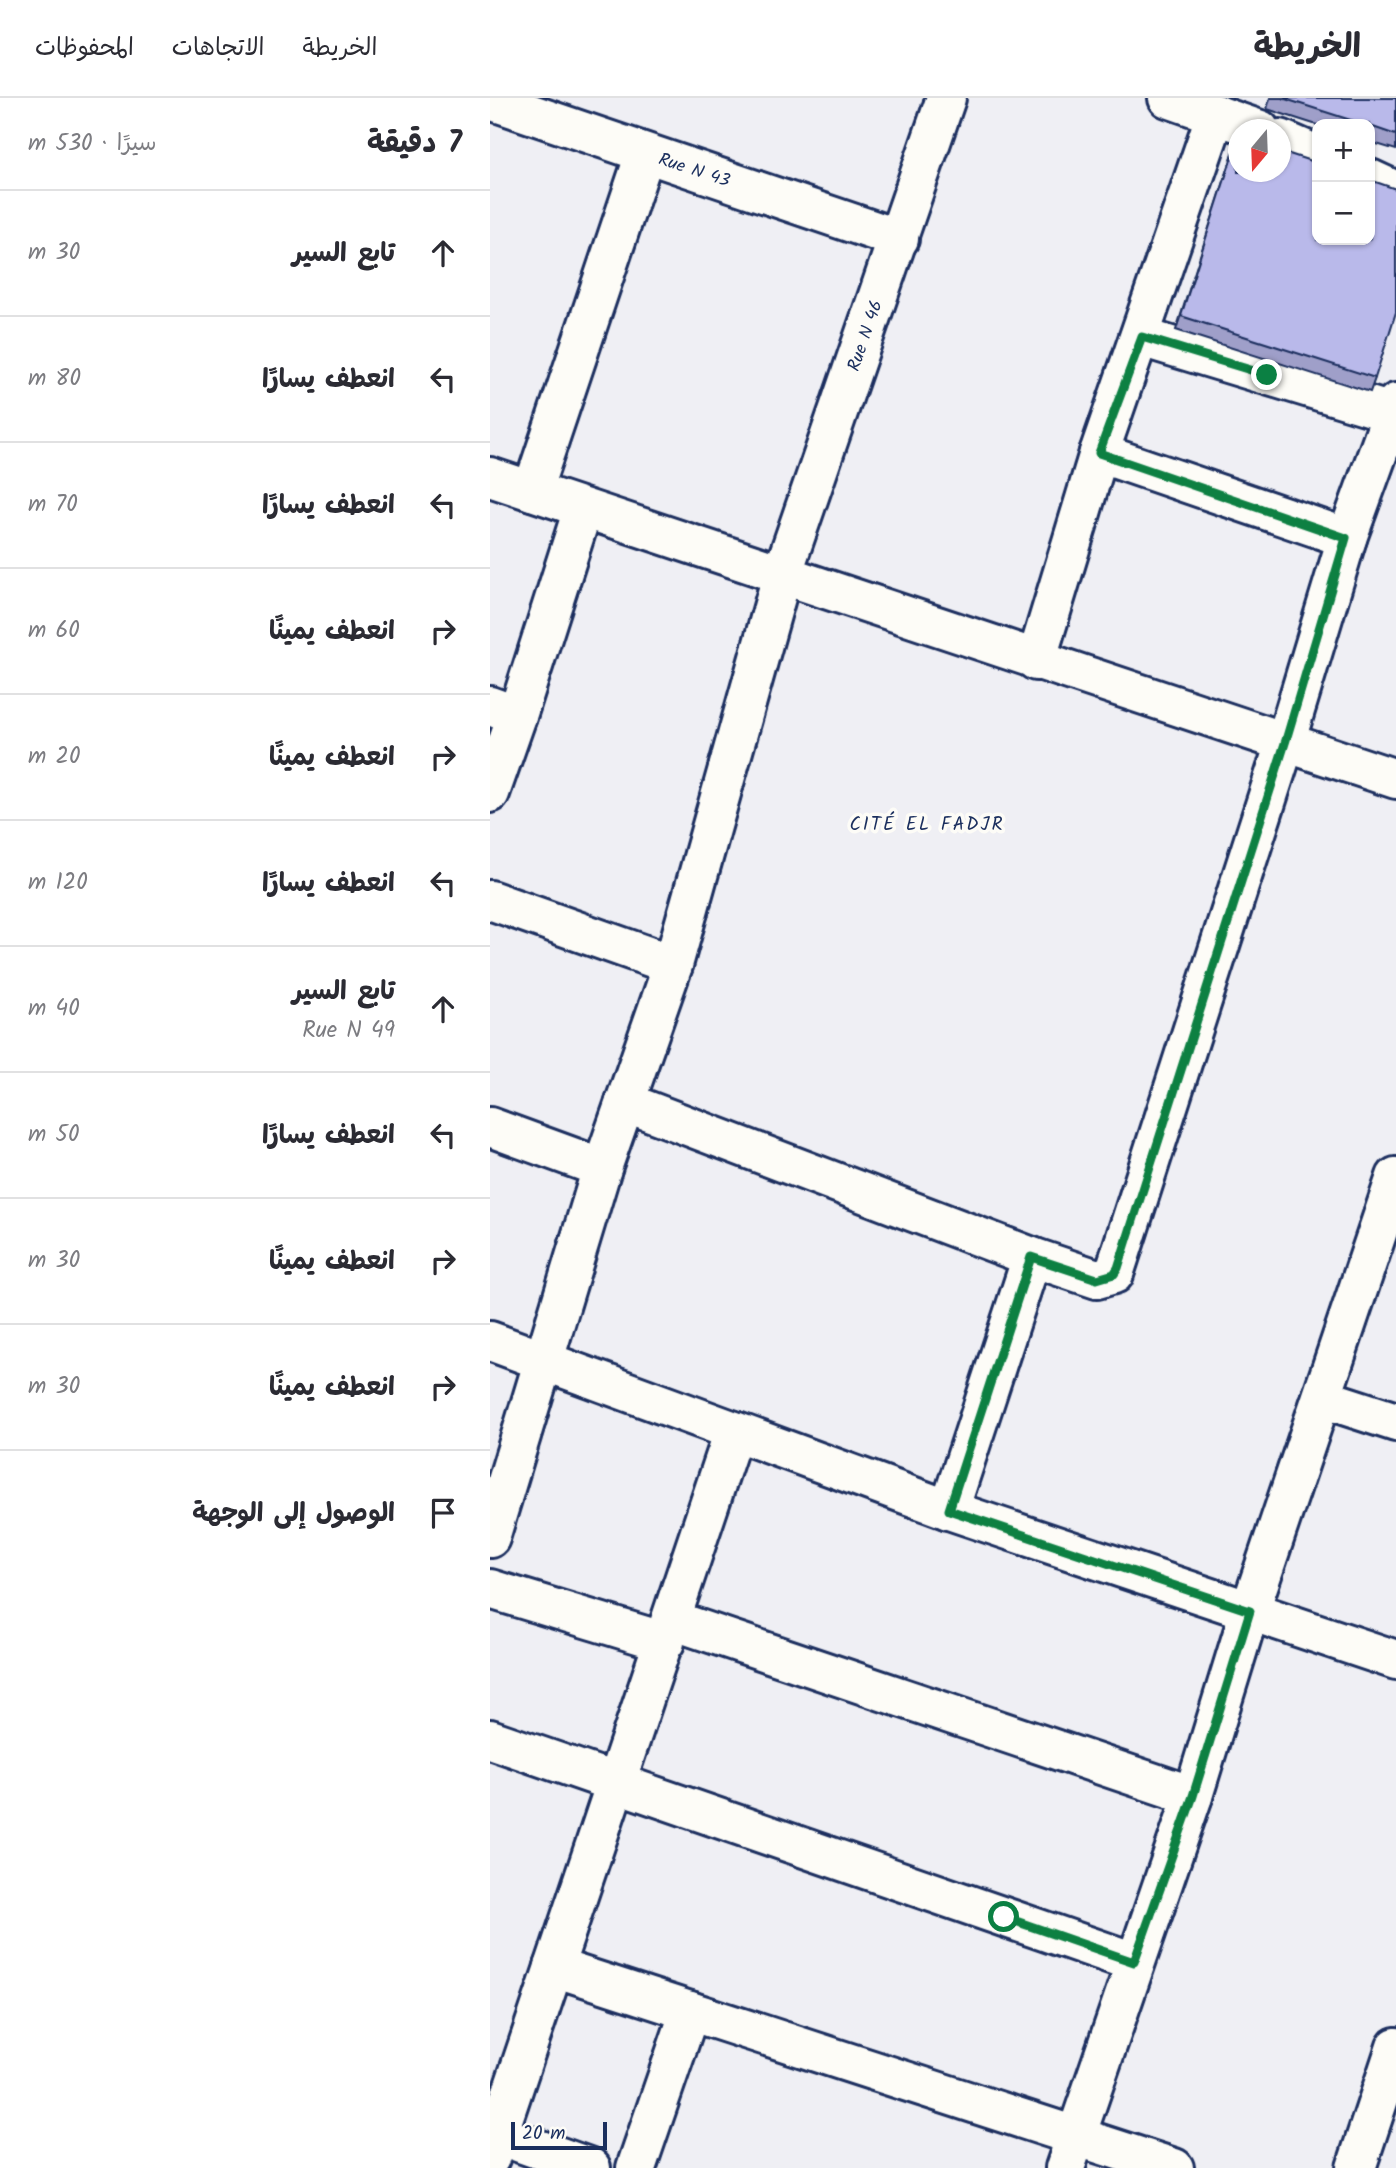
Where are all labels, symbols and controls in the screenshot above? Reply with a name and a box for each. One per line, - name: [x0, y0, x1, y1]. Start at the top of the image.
- text: الخريطة: [1254, 22, 1361, 75]
- text: المحفوظات: [35, 29, 134, 68]
- text: الاتجاهات: [172, 29, 265, 68]
- text: الخريطة: [303, 29, 377, 68]
- north arrow: [1228, 119, 1291, 182]
- map controls: [1312, 119, 1375, 245]
- button: +: [1312, 119, 1375, 182]
- text: 7 دقيقة: [367, 120, 462, 168]
- text: سيرًا · 530 m: [28, 126, 156, 162]
- street label: Rue N 43: [654, 146, 734, 196]
- button: −: [1312, 182, 1375, 245]
- text: تابع السير: [292, 233, 395, 275]
- icon: ahead: [424, 234, 462, 272]
- text: 30 m: [28, 235, 80, 271]
- street label: Rue N 46: [840, 296, 892, 376]
- text: انعطف يسارًا: [262, 359, 395, 401]
- route end: [1251, 359, 1282, 390]
- icon: left: [424, 360, 462, 398]
- text: 80 m: [28, 361, 81, 397]
- text: انعطف يسارًا: [262, 485, 395, 527]
- icon: left: [424, 486, 462, 524]
- text: 70 m: [28, 487, 78, 523]
- text: انعطف يمينًا: [269, 611, 395, 653]
- icon: right: [424, 612, 462, 650]
- text: 60 m: [28, 613, 80, 649]
- text: انعطف يمينًا: [269, 737, 395, 779]
- icon: right: [424, 738, 462, 776]
- text: 20 m: [28, 739, 80, 775]
- district label: CITÉ EL FADJR: [849, 810, 1005, 840]
- text: انعطف يسارًا: [262, 863, 395, 905]
- icon: left: [424, 864, 462, 902]
- text: 120 m: [28, 865, 88, 901]
- text: تابع السير: [292, 971, 395, 1013]
- icon: ahead: [424, 990, 462, 1028]
- text: 40 m: [28, 991, 80, 1027]
- text: Rue N 49: [302, 1013, 395, 1049]
- text: انعطف يسارًا: [262, 1115, 395, 1157]
- icon: left: [424, 1116, 462, 1154]
- text: 50 m: [28, 1117, 79, 1153]
- text: انعطف يمينًا: [269, 1241, 395, 1283]
- icon: right: [424, 1242, 462, 1280]
- text: 30 m: [28, 1243, 80, 1279]
- text: انعطف يمينًا: [269, 1367, 395, 1409]
- icon: right: [424, 1368, 462, 1406]
- text: 30 m: [28, 1369, 80, 1405]
- text: الوصول إلى الوجهة: [192, 1493, 395, 1535]
- icon: arrive: [424, 1494, 462, 1532]
- route start: [988, 1901, 1019, 1932]
- scale bar: [511, 2119, 607, 2151]
- text: 20 m: [522, 2119, 565, 2149]

